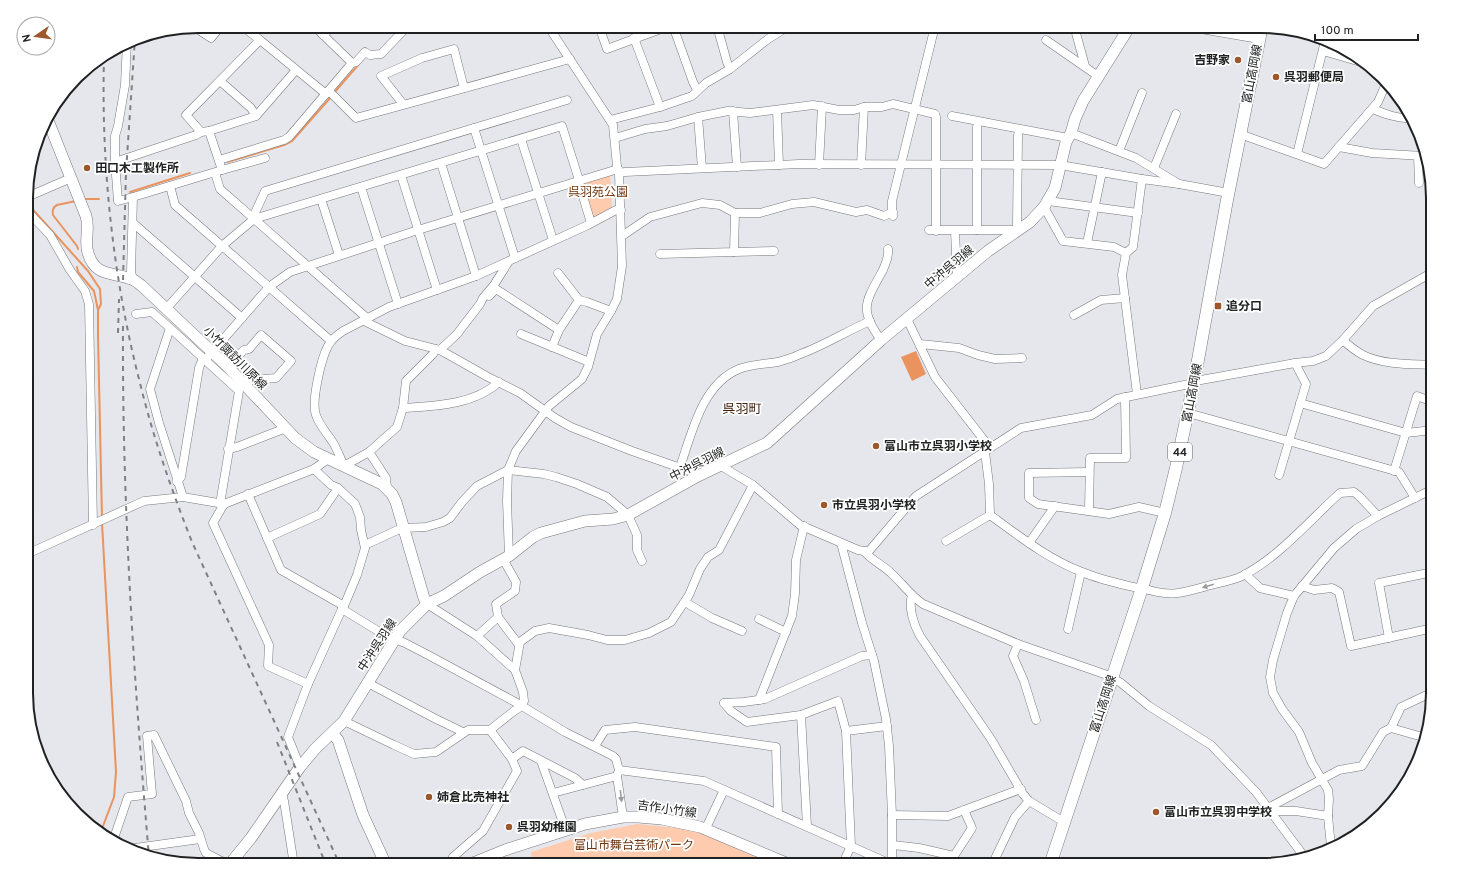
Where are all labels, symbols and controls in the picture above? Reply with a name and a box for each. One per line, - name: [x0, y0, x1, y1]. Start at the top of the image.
- north arrow: [16, 16, 56, 56]
- scale bar: [1315, 16, 1418, 42]
- text: 100 m: [1321, 23, 1354, 39]
- text: N: [20, 33, 35, 43]
- street label: 富山高岡線: [1239, 43, 1267, 105]
- place label: 吉野家: [1194, 53, 1230, 69]
- marker: 吉野家: [1233, 55, 1243, 65]
- place label: 呉羽郵便局: [1284, 70, 1344, 86]
- marker: 呉羽郵便局: [1271, 72, 1281, 82]
- place label: 田口木工製作所: [95, 161, 179, 177]
- marker: 田口木工製作所: [82, 163, 92, 173]
- park label: 呉羽苑公園: [568, 185, 628, 201]
- street label: 中沖呉羽線: [922, 242, 978, 293]
- place label: 追分口: [1226, 299, 1262, 315]
- marker: 追分口: [1213, 301, 1223, 311]
- street label: 小竹諏訪川原線: [199, 323, 270, 394]
- street label: 富山高岡線: [1179, 362, 1207, 424]
- district label: 呉羽町: [722, 402, 762, 418]
- place label: 富山市立呉羽小学校: [884, 439, 992, 455]
- marker: 富山市立呉羽小学校: [871, 441, 881, 451]
- road number: 44: [1168, 443, 1192, 461]
- street label: 中沖呉羽線: [667, 444, 728, 486]
- place label: 市立呉羽小学校: [832, 498, 916, 514]
- marker: 市立呉羽小学校: [819, 500, 829, 510]
- one-way arrow: [1201, 583, 1213, 589]
- street label: 中沖呉羽線: [355, 616, 401, 675]
- street label: 富山高岡線: [1087, 673, 1121, 735]
- place label: 姉倉比売神社: [437, 790, 509, 806]
- one-way arrow: [617, 790, 624, 803]
- marker: 姉倉比売神社: [424, 792, 434, 802]
- street label: 吉作小竹線: [636, 798, 698, 822]
- place label: 富山市立呉羽中学校: [1164, 805, 1272, 821]
- marker: 富山市立呉羽中学校: [1151, 807, 1161, 817]
- place label: 呉羽幼稚園: [517, 820, 577, 836]
- marker: 呉羽幼稚園: [504, 822, 514, 832]
- park label: 富山市舞台芸術パーク: [574, 838, 694, 854]

